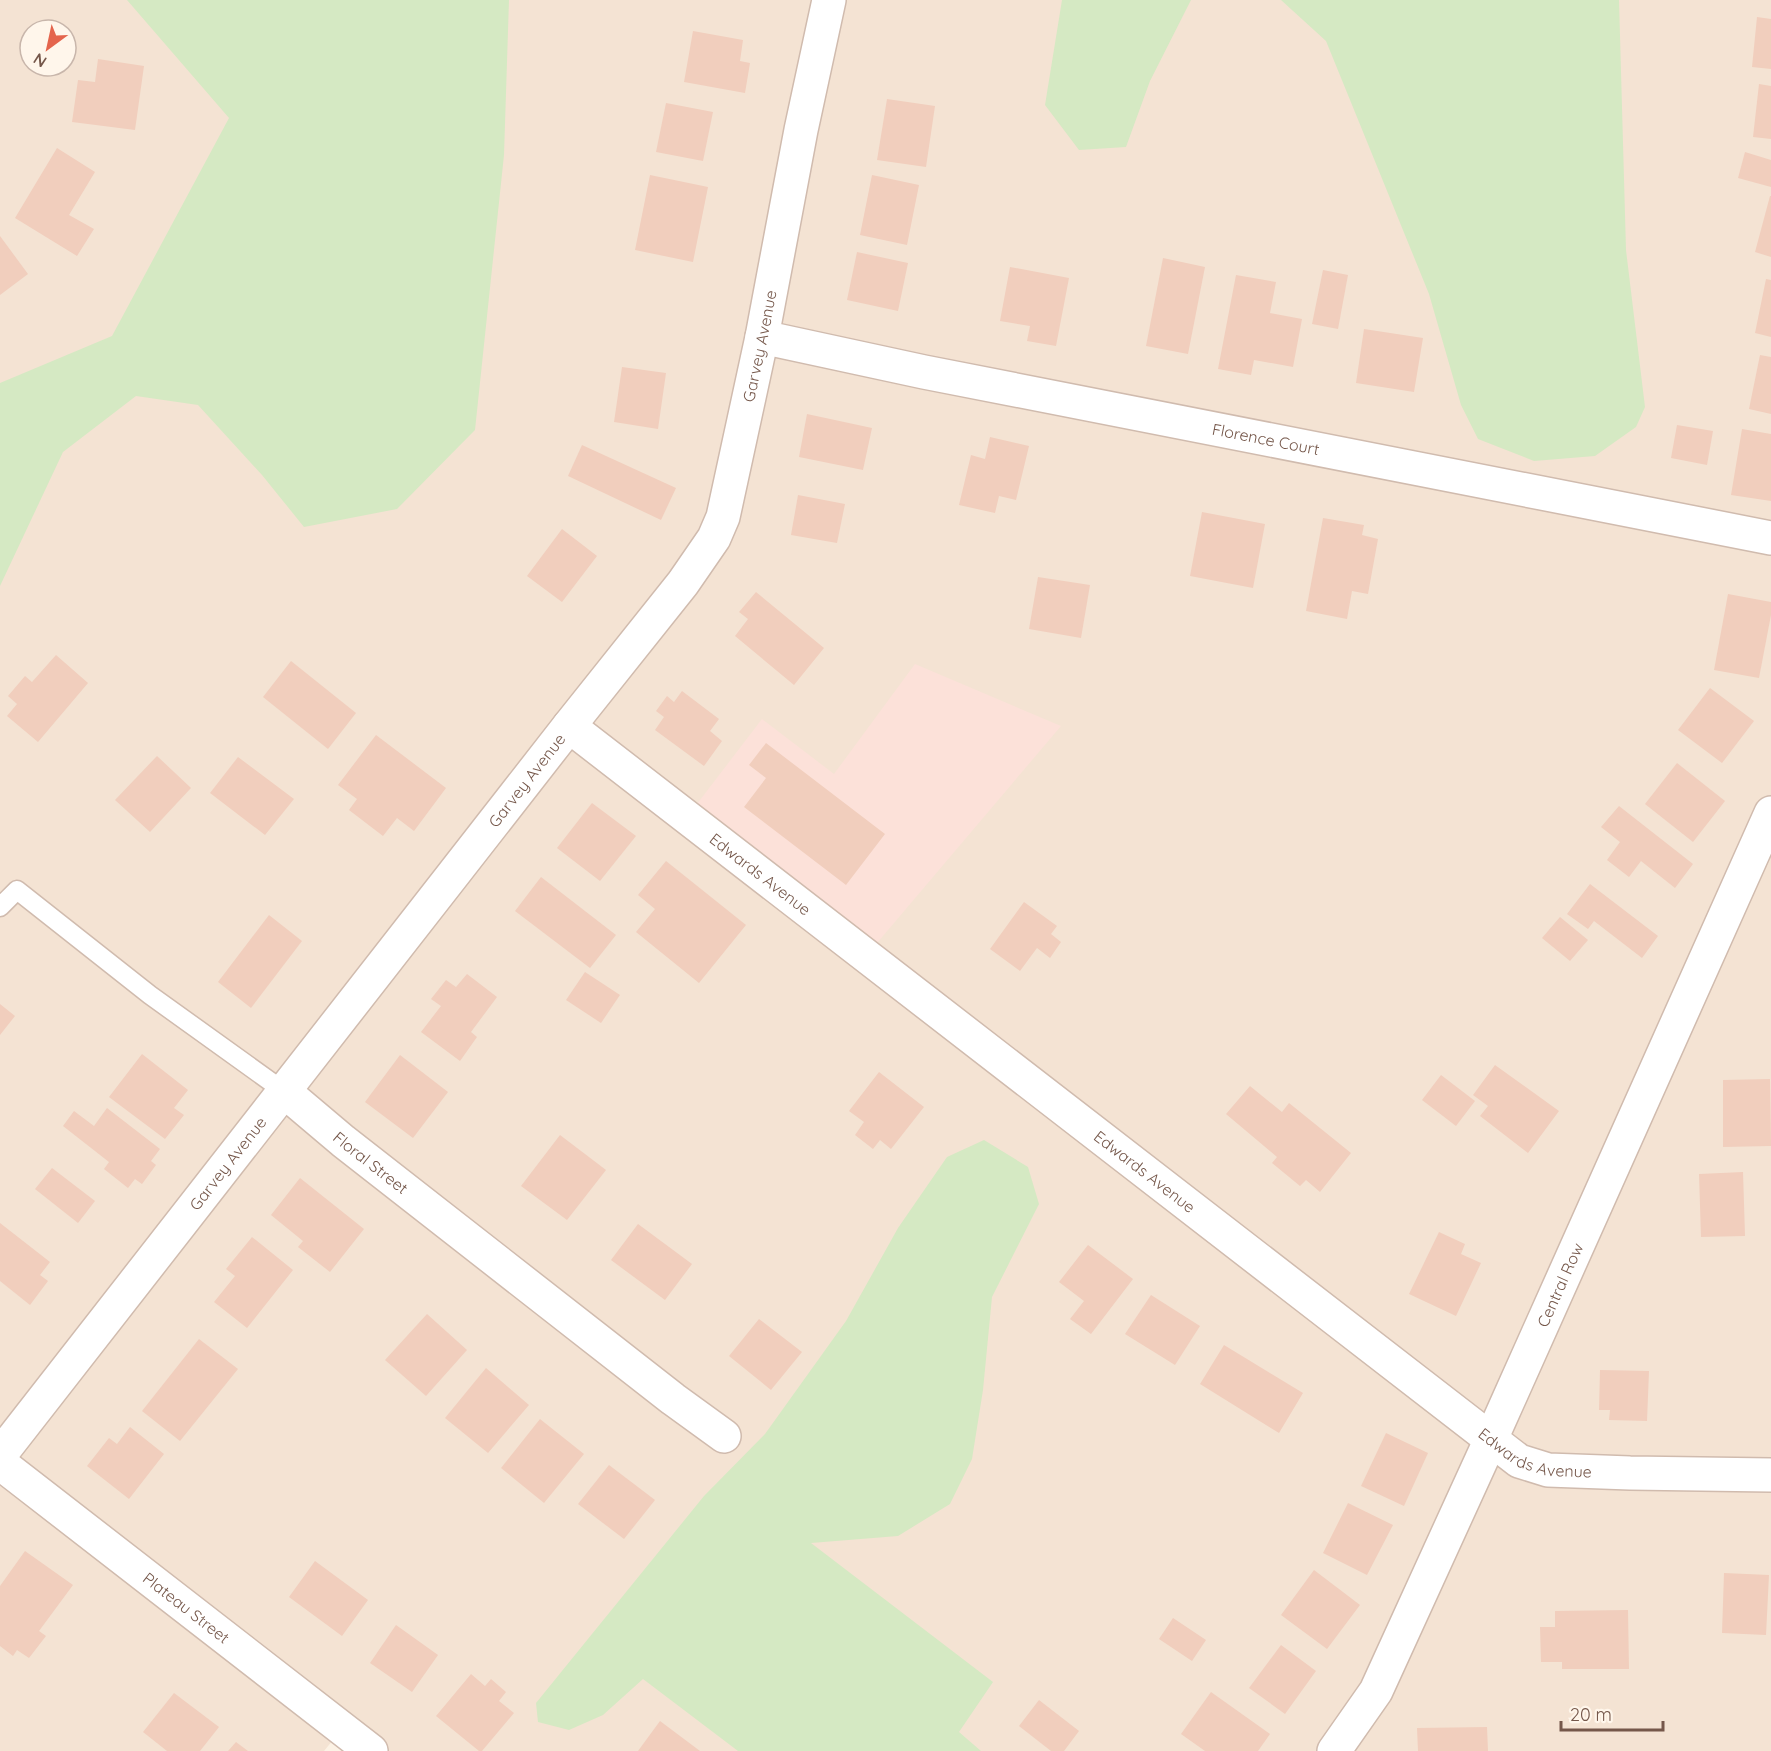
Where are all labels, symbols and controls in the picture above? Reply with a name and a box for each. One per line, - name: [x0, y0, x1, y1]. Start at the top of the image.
- north arrow: [18, 18, 78, 78]
- text: N: [29, 49, 50, 72]
- street label: Garvey Avenue: [738, 288, 781, 404]
- street label: Florence Court: [1210, 419, 1321, 459]
- street label: Garvey Avenue: [484, 729, 570, 831]
- street label: Edwards Avenue: [706, 829, 815, 920]
- street label: Garvey Avenue: [185, 1112, 270, 1214]
- street label: Edwards Avenue: [1090, 1126, 1199, 1217]
- street label: Floral Street: [329, 1127, 412, 1198]
- street label: Central Row: [1532, 1240, 1587, 1330]
- street label: Edwards Avenue: [1475, 1423, 1592, 1482]
- street label: Plateau Street: [139, 1568, 234, 1648]
- scale bar: [1561, 1694, 1663, 1732]
- text: 20 m: [1570, 1703, 1612, 1726]

